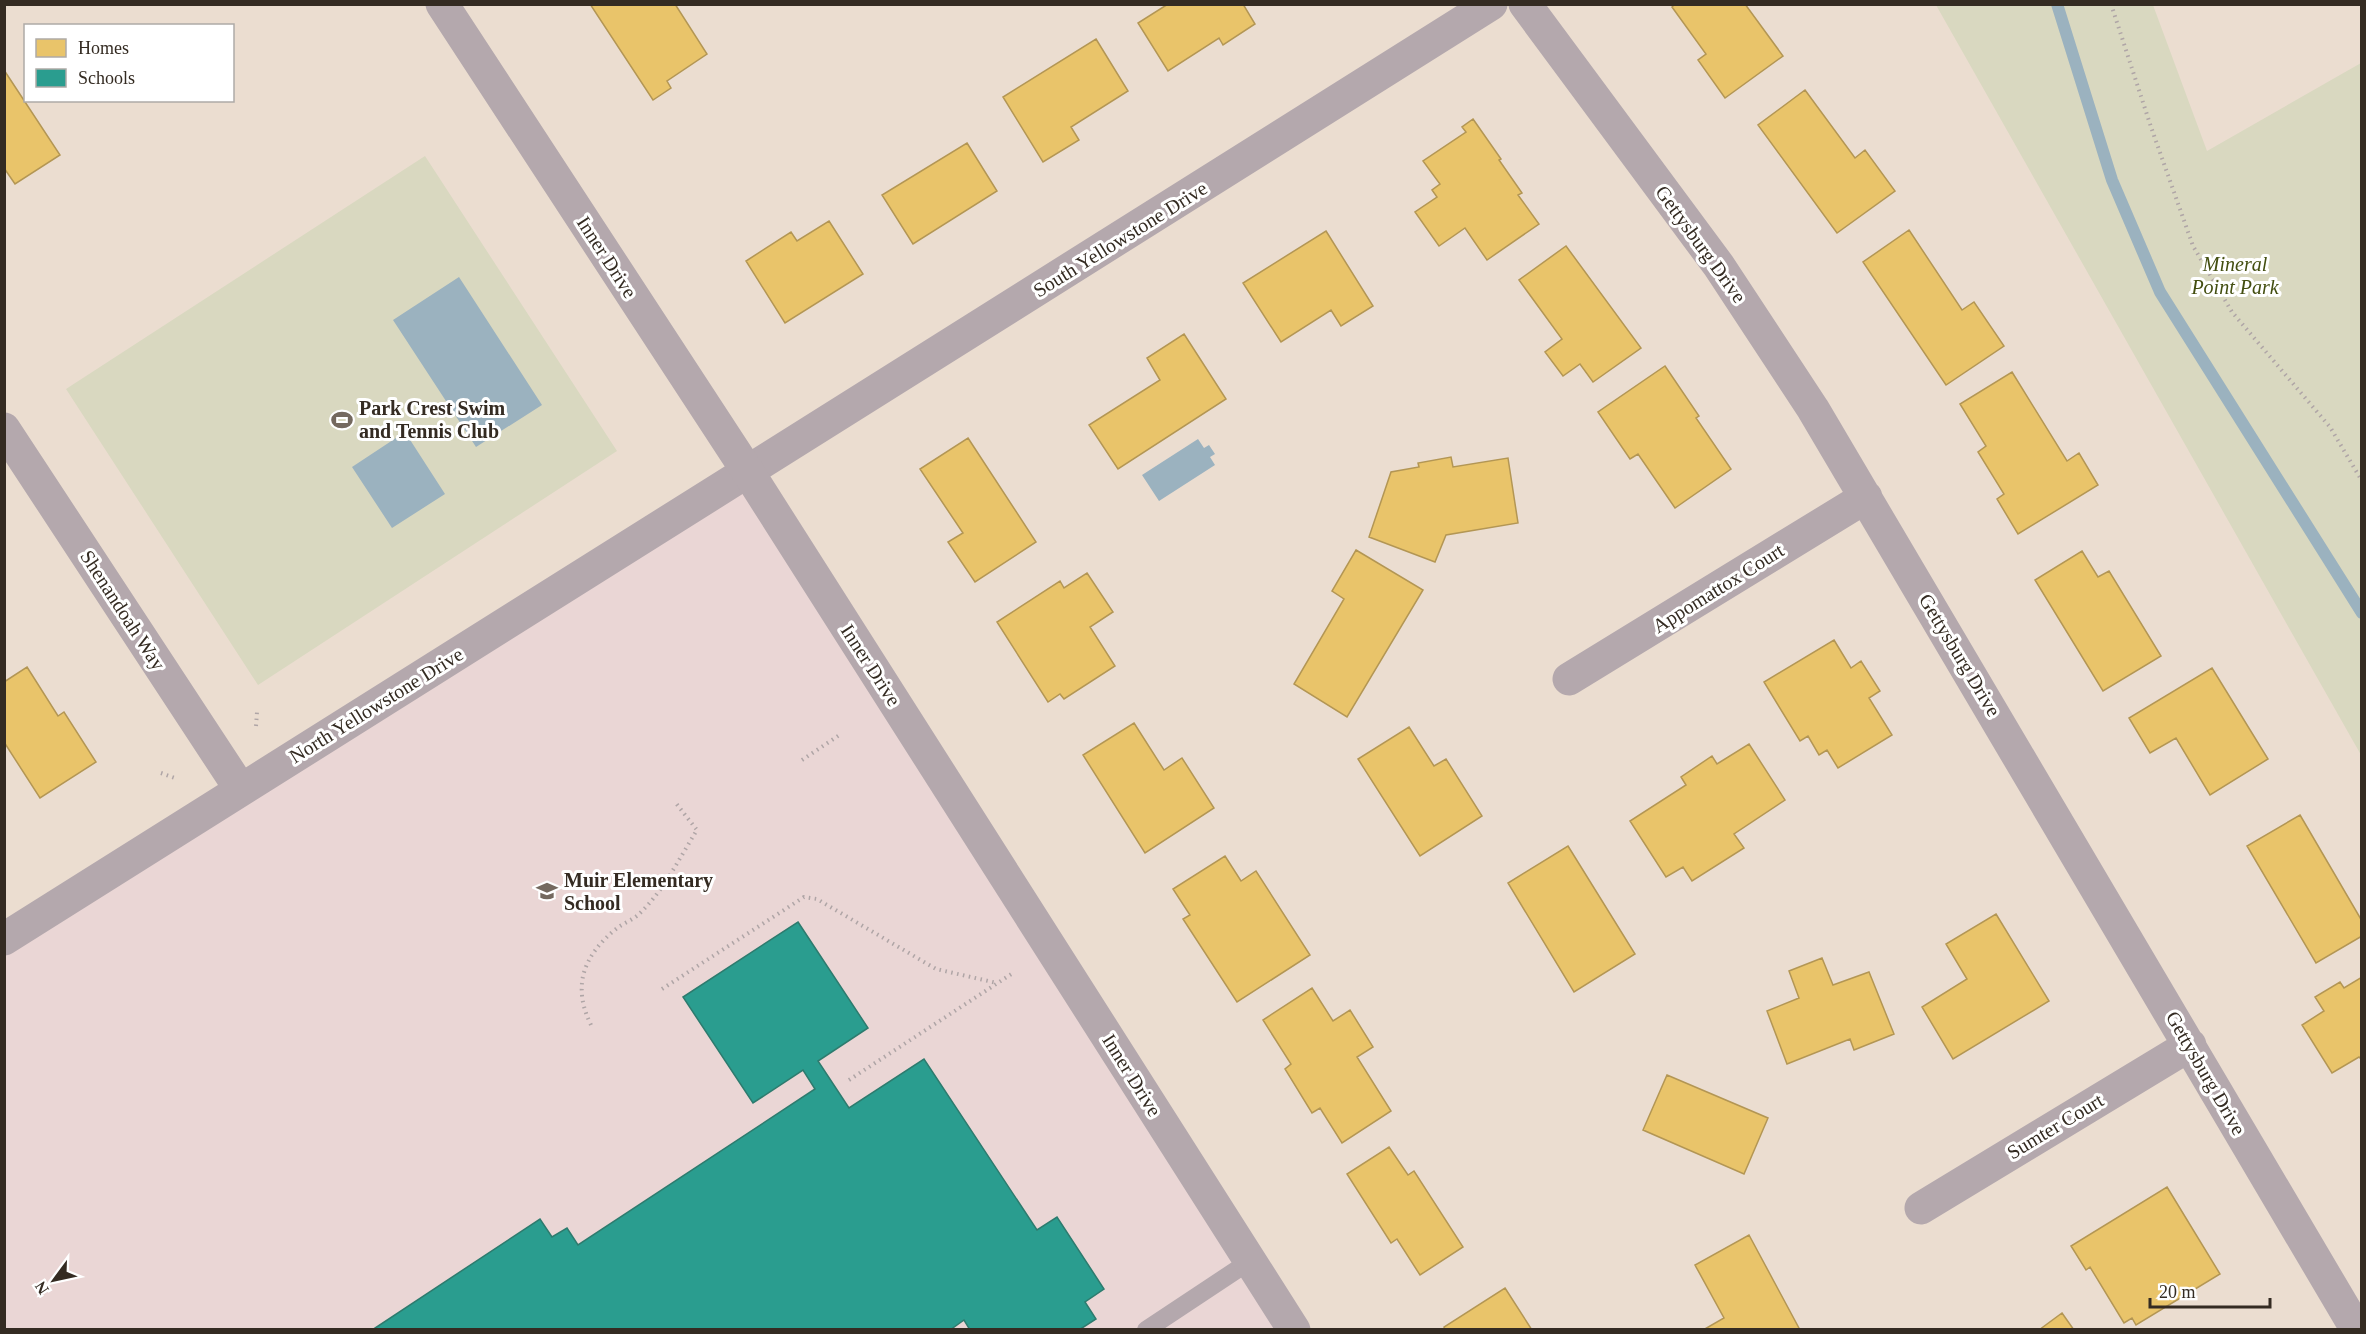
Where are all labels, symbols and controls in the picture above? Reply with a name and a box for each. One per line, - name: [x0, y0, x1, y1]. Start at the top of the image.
- legend: [24, 24, 234, 102]
- text: Homes: [78, 38, 129, 58]
- text: Schools: [78, 68, 135, 88]
- street label: South Yellowstone Drive: [1029, 176, 1211, 301]
- street label: Gettysburg Drive: [1650, 181, 1751, 307]
- street label: Inner Drive: [573, 212, 642, 302]
- park label: Mineral Point Park: [2190, 253, 2280, 298]
- place label: Park Crest Swim and Tennis Club: [359, 397, 506, 442]
- sports icon: Park Crest Swim and Tennis Club: [330, 408, 354, 432]
- street label: Appomattox Court: [1648, 539, 1789, 638]
- street label: Shenandoah Way: [75, 546, 170, 675]
- street label: Gettysburg Drive: [1914, 590, 2005, 721]
- street label: Inner Drive: [837, 620, 906, 710]
- street label: North Yellowstone Drive: [285, 642, 467, 767]
- place label: Muir Elementary School: [564, 869, 713, 914]
- school or university icon: Muir Elementary School: [535, 879, 559, 903]
- street label: Gettysburg Drive: [2161, 1007, 2250, 1139]
- street label: Inner Drive: [1098, 1030, 1166, 1120]
- street label: Sumter Court: [2003, 1088, 2107, 1163]
- north arrow: [24, 1250, 84, 1310]
- scale bar: [2150, 1271, 2270, 1309]
- text: N: [31, 1278, 52, 1297]
- text: 20 m: [2159, 1282, 2196, 1302]

